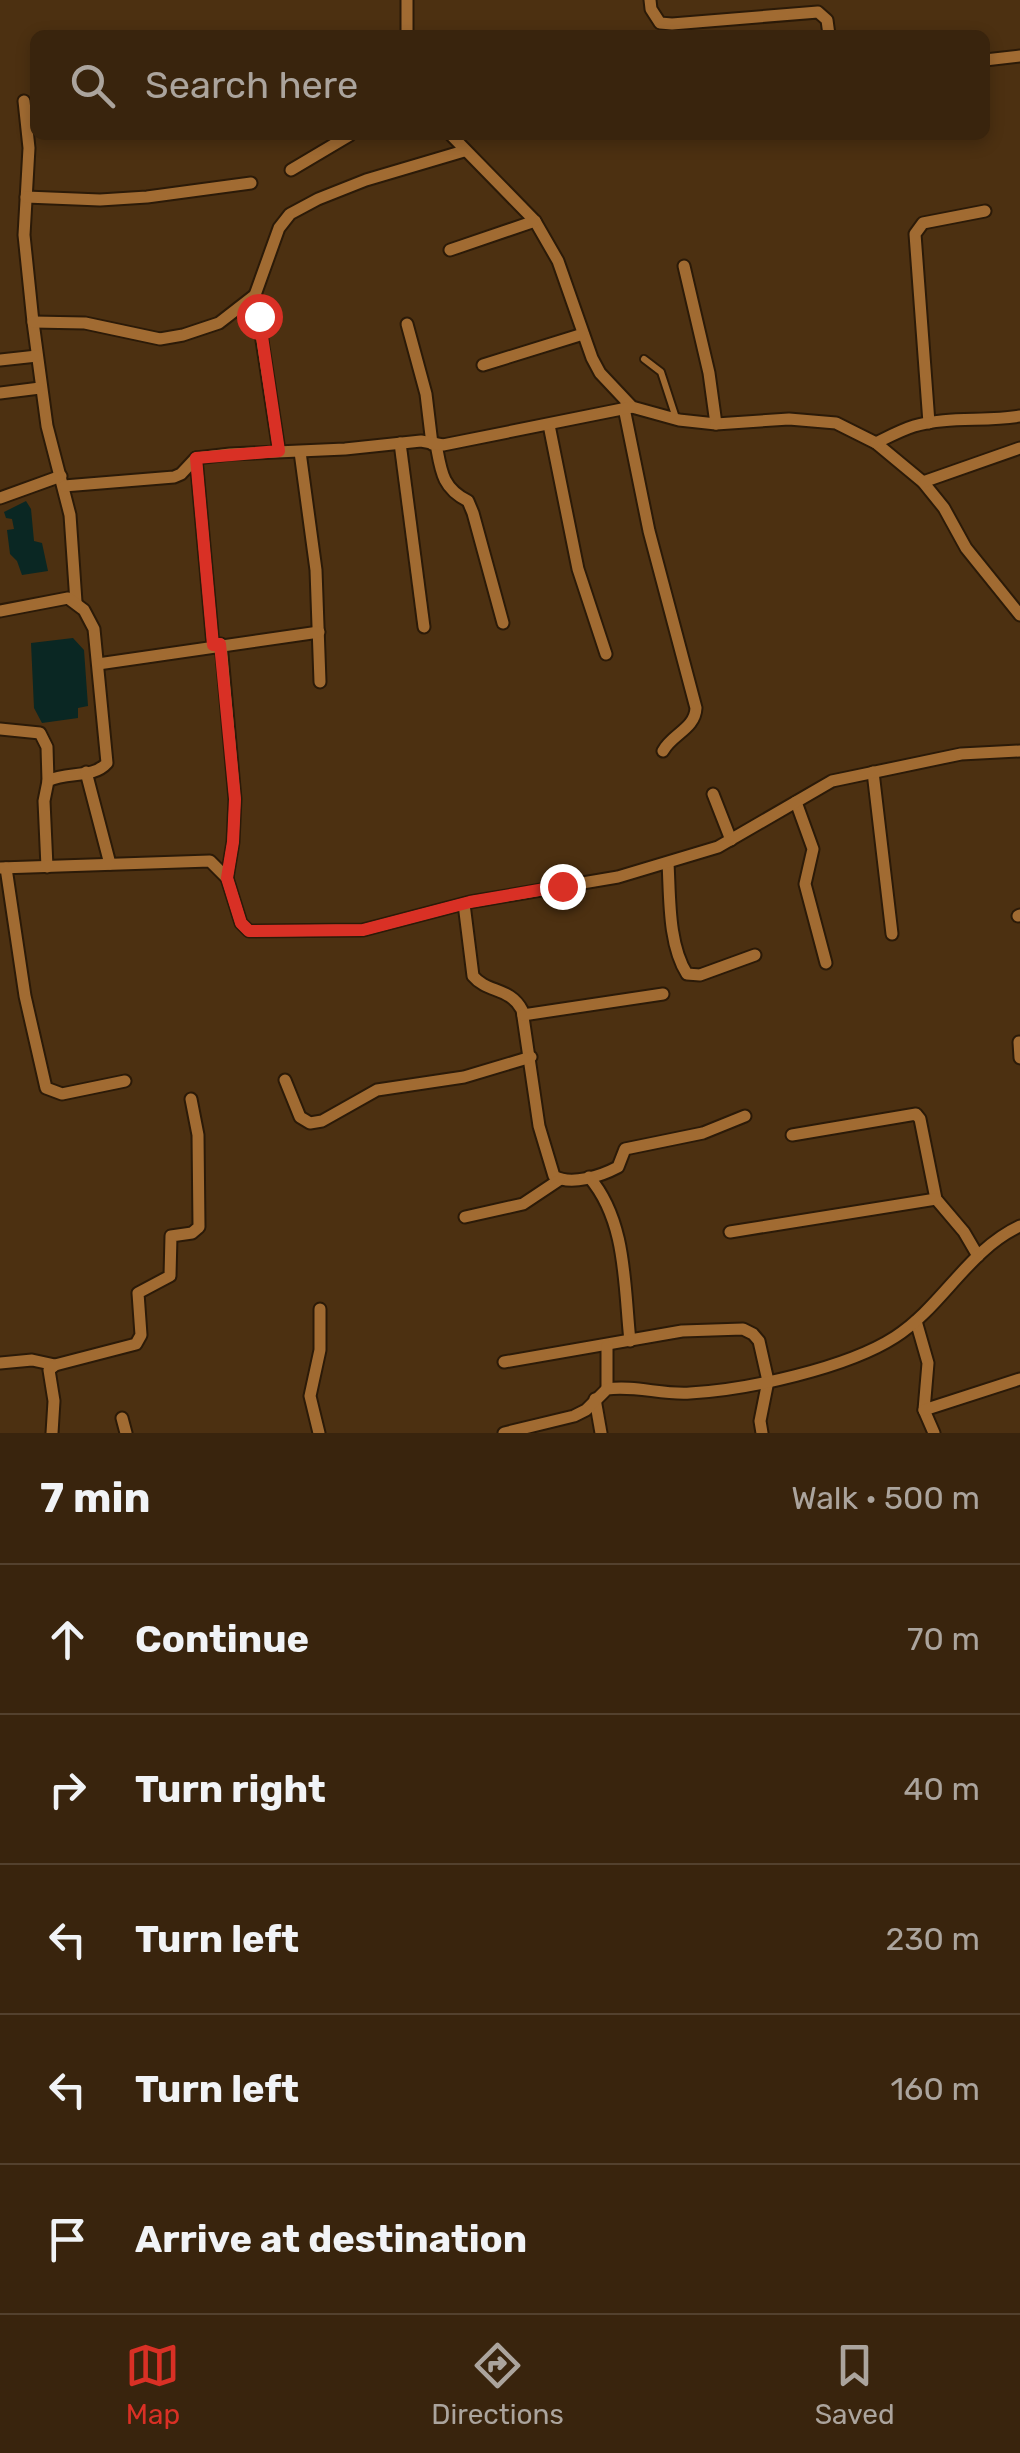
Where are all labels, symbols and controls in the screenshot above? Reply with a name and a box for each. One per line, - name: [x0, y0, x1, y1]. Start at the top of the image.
- search box: [30, 30, 990, 140]
- icon: search: [65, 58, 120, 113]
- text: Search here: [145, 62, 358, 108]
- route start: [237, 294, 283, 340]
- route end: [540, 864, 586, 910]
- text: 7 min: [40, 1473, 151, 1523]
- text: Walk · 500 m: [791, 1479, 980, 1517]
- icon: ahead: [40, 1612, 95, 1667]
- text: Continue: [135, 1616, 309, 1662]
- text: 70 m: [907, 1620, 980, 1658]
- icon: right: [40, 1762, 95, 1817]
- text: Turn right: [135, 1766, 326, 1812]
- text: 40 m: [904, 1770, 980, 1808]
- icon: left: [40, 1912, 95, 1967]
- text: Turn left: [135, 1916, 299, 1962]
- text: 230 m: [885, 1920, 980, 1958]
- icon: left: [40, 2062, 95, 2117]
- text: Turn left: [135, 2066, 299, 2112]
- text: 160 m: [890, 2070, 980, 2108]
- icon: arrive: [40, 2212, 95, 2267]
- text: Arrive at destination: [135, 2216, 527, 2262]
- tab: Map: [125, 2338, 180, 2431]
- tab: Directions: [431, 2338, 564, 2431]
- tab: Saved: [815, 2338, 895, 2431]

